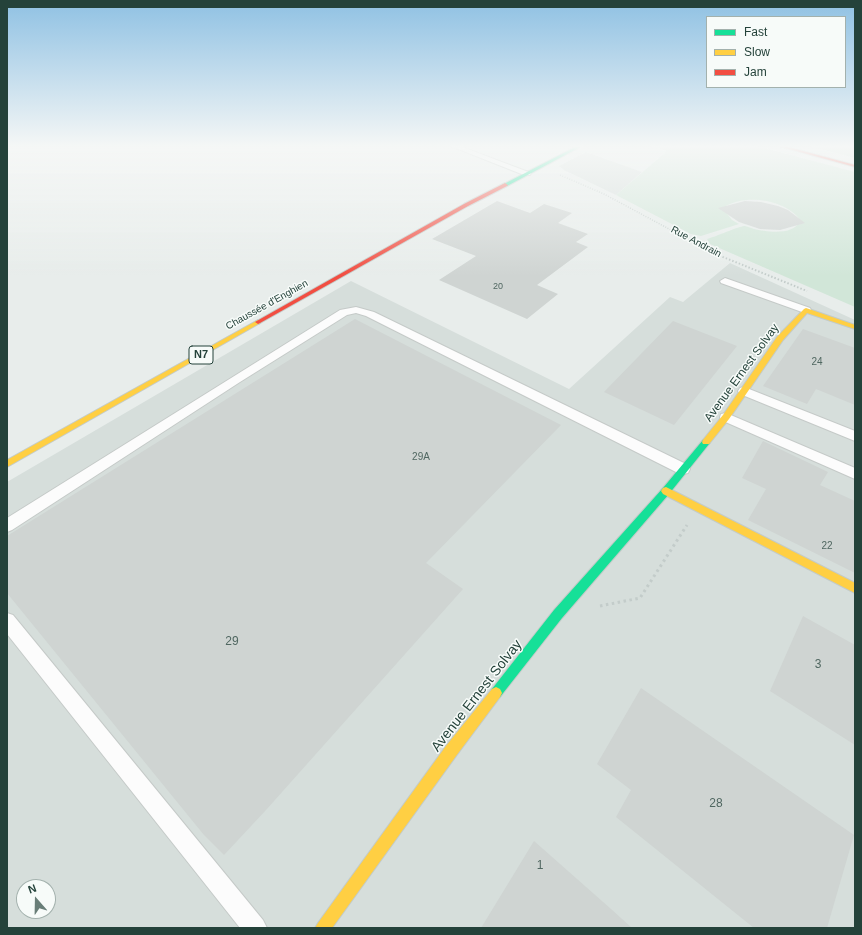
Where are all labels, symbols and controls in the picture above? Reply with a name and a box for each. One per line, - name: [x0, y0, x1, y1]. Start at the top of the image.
- legend: [706, 16, 846, 88]
- text: Fast: [744, 25, 767, 39]
- text: Slow: [744, 45, 770, 59]
- text: Jam: [744, 65, 767, 79]
- street label: Rue Andrain: [669, 224, 723, 260]
- street label: Chaussée d'Enghien: [224, 277, 310, 333]
- house number: 20: [493, 282, 503, 292]
- street label: Avenue Ernest Solvay: [702, 321, 782, 425]
- road number: N7: [189, 346, 213, 364]
- house number: 24: [811, 356, 823, 368]
- house number: 29A: [412, 451, 430, 463]
- house number: 22: [821, 540, 833, 552]
- house number: 29: [225, 635, 239, 649]
- street label: Avenue Ernest Solvay: [428, 637, 526, 755]
- house number: 3: [815, 658, 821, 672]
- house number: 28: [709, 797, 723, 811]
- house number: 1: [537, 859, 543, 873]
- north arrow: [16, 879, 56, 919]
- text: N: [26, 882, 38, 896]

